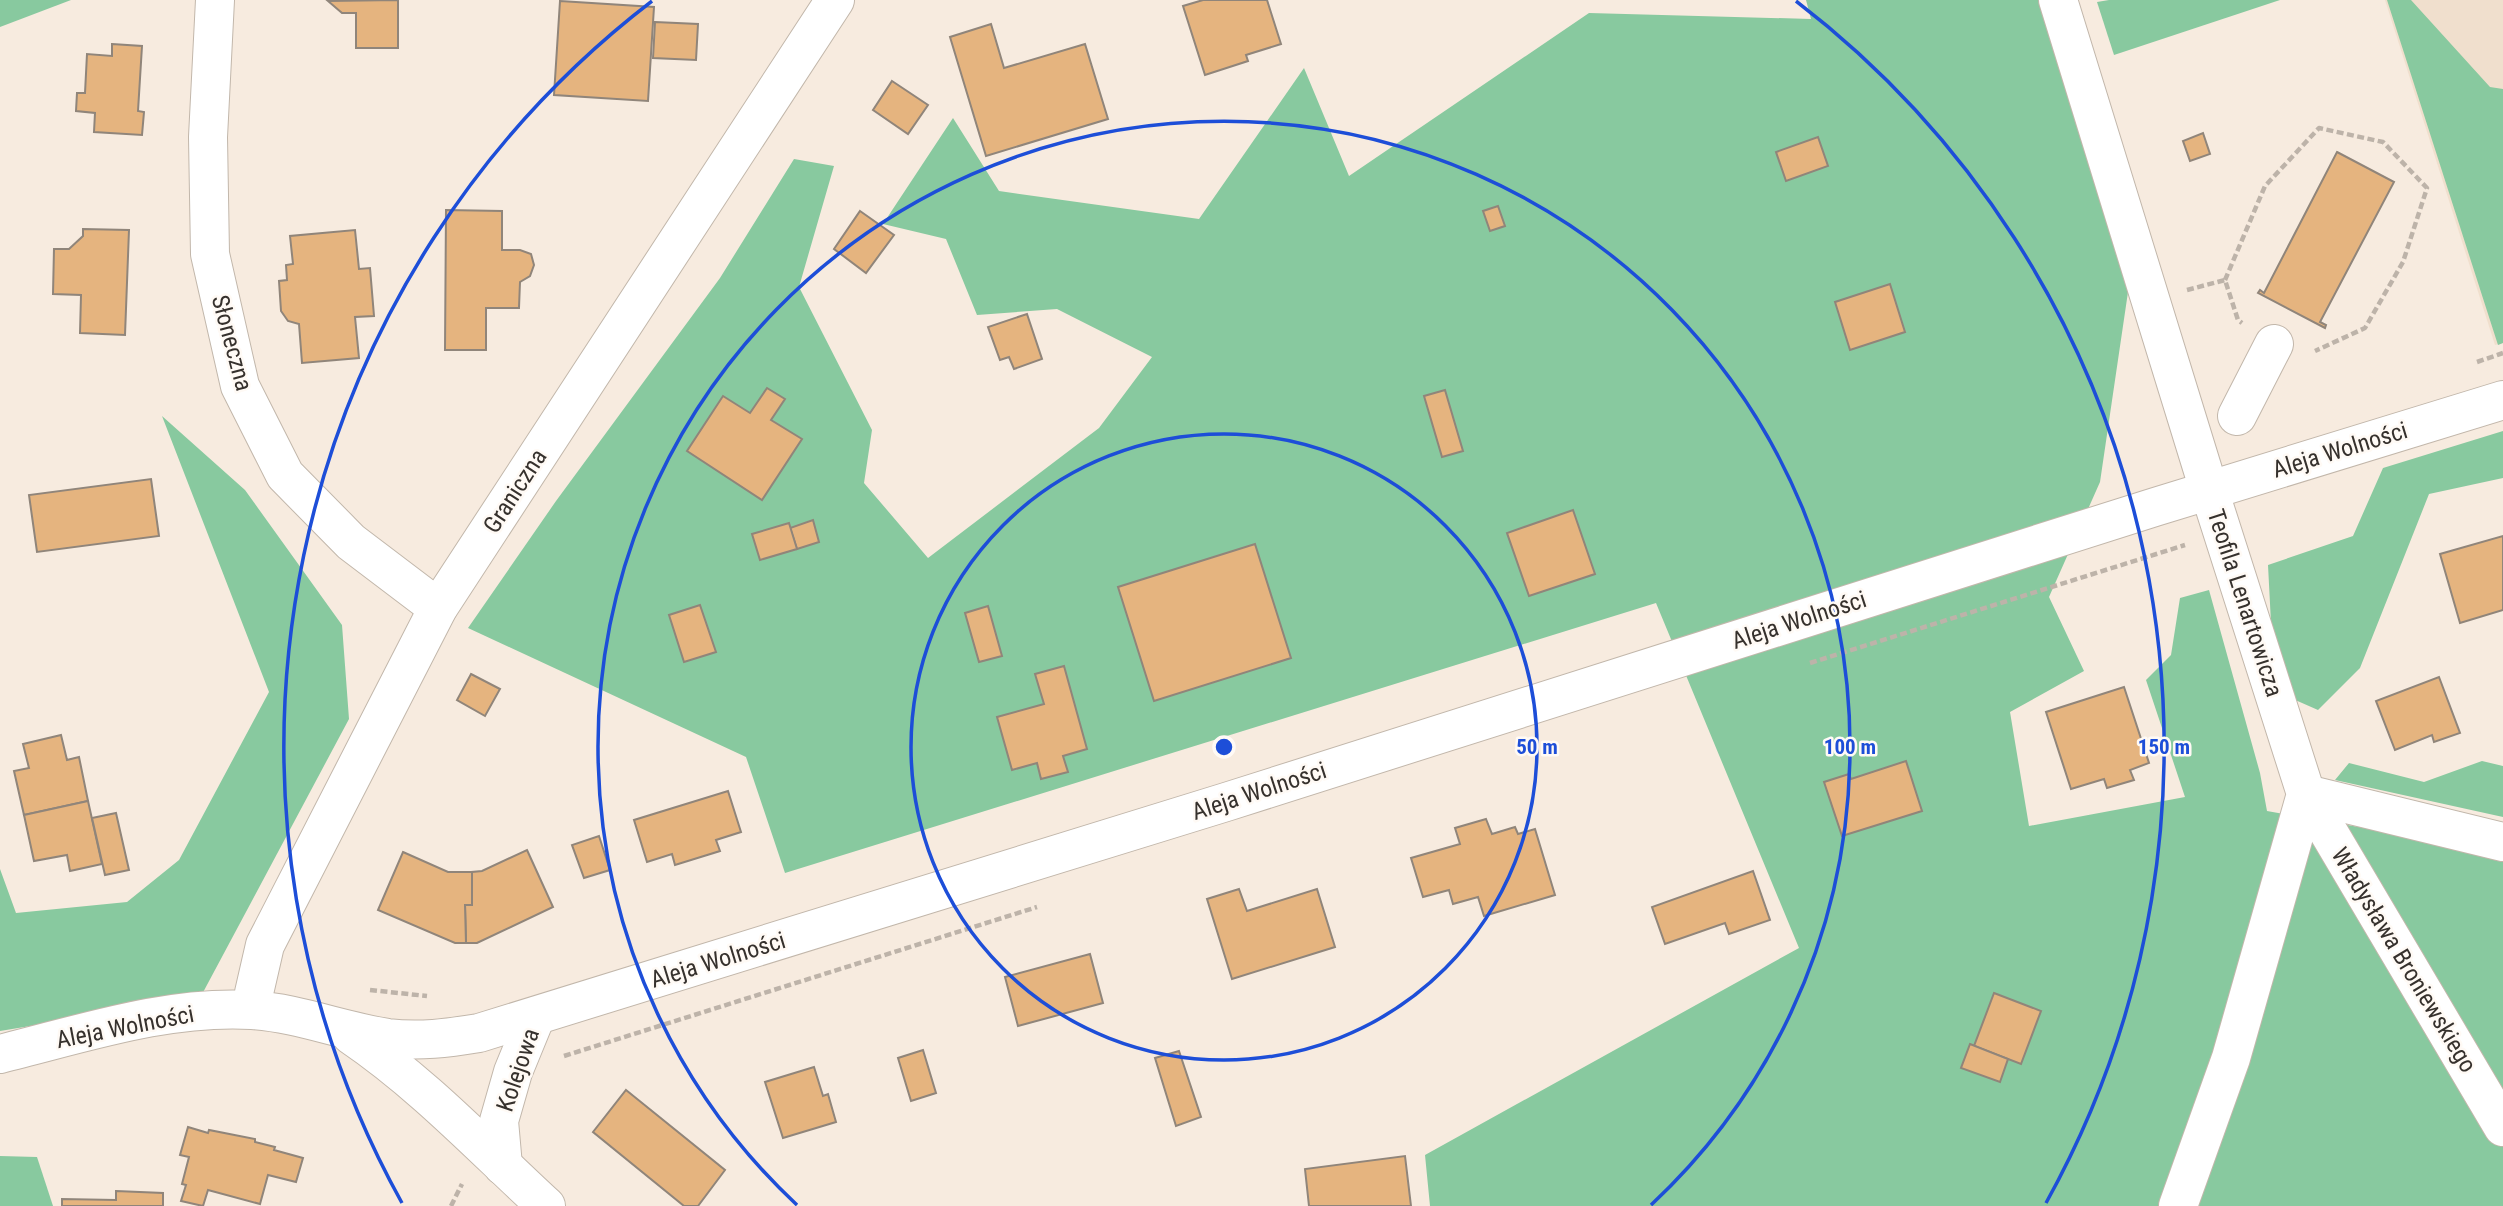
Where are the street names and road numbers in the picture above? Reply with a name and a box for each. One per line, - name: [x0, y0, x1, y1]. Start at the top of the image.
- street label: Słoneczna: [206, 292, 258, 394]
- street label: Aleja Wolności: [2269, 416, 2411, 484]
- street label: Graniczna: [478, 444, 552, 538]
- street label: Teofila Lenartowicza: [2201, 506, 2289, 700]
- street label: Aleja Wolności: [1728, 585, 1870, 655]
- street label: Aleja Wolności: [1188, 756, 1330, 826]
- street label: Władysława Broniewskiego: [2326, 842, 2482, 1078]
- street label: Aleja Wolności: [647, 926, 789, 994]
- street label: Aleja Wolności: [54, 1000, 196, 1054]
- street label: Kolejowa: [491, 1025, 545, 1115]

